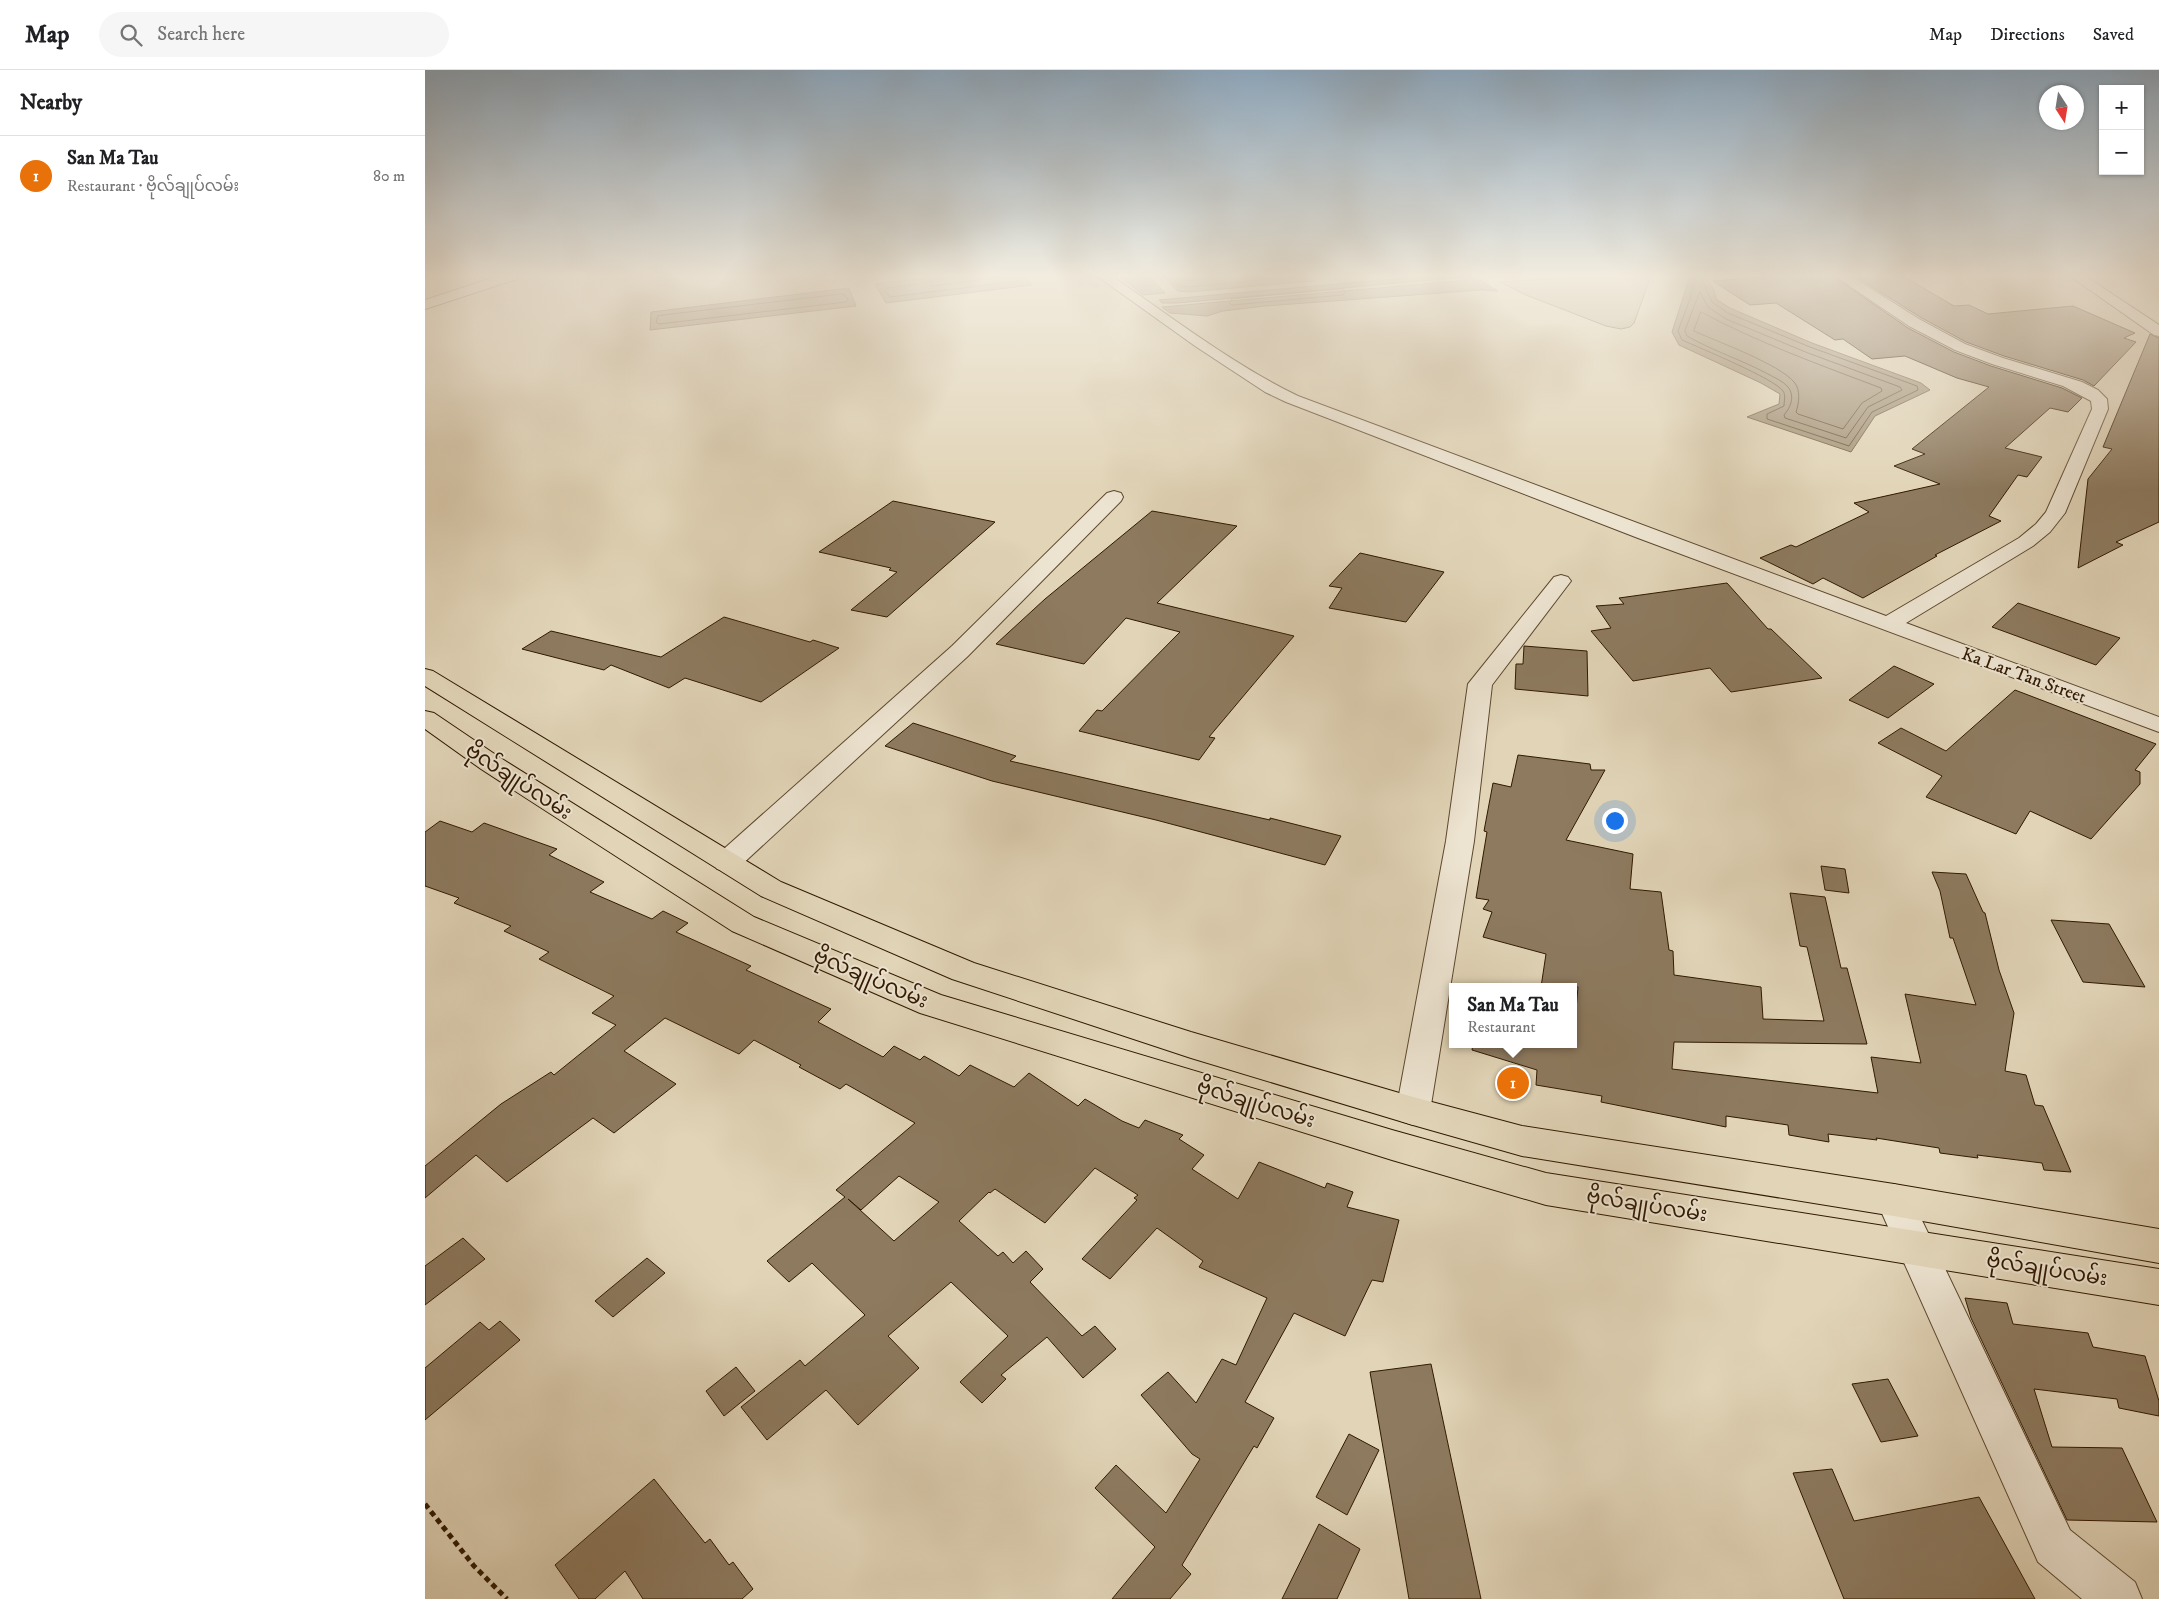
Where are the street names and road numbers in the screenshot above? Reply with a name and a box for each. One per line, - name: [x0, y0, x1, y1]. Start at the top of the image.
- street label: Ka Lar Tan Street: [1958, 643, 2089, 709]
- street label: ဗိုလ်ချုပ်လမ်း: [458, 734, 579, 829]
- street label: ဗိုလ်ချုပ်လမ်း: [808, 939, 934, 1018]
- street label: ဗိုလ်ချုပ်လမ်း: [1192, 1070, 1319, 1138]
- street label: ဗိုလ်ချုပ်လမ်း: [1584, 1180, 1710, 1232]
- street label: ဗိုလ်ချုပ်လမ်း: [1984, 1244, 2110, 1296]

